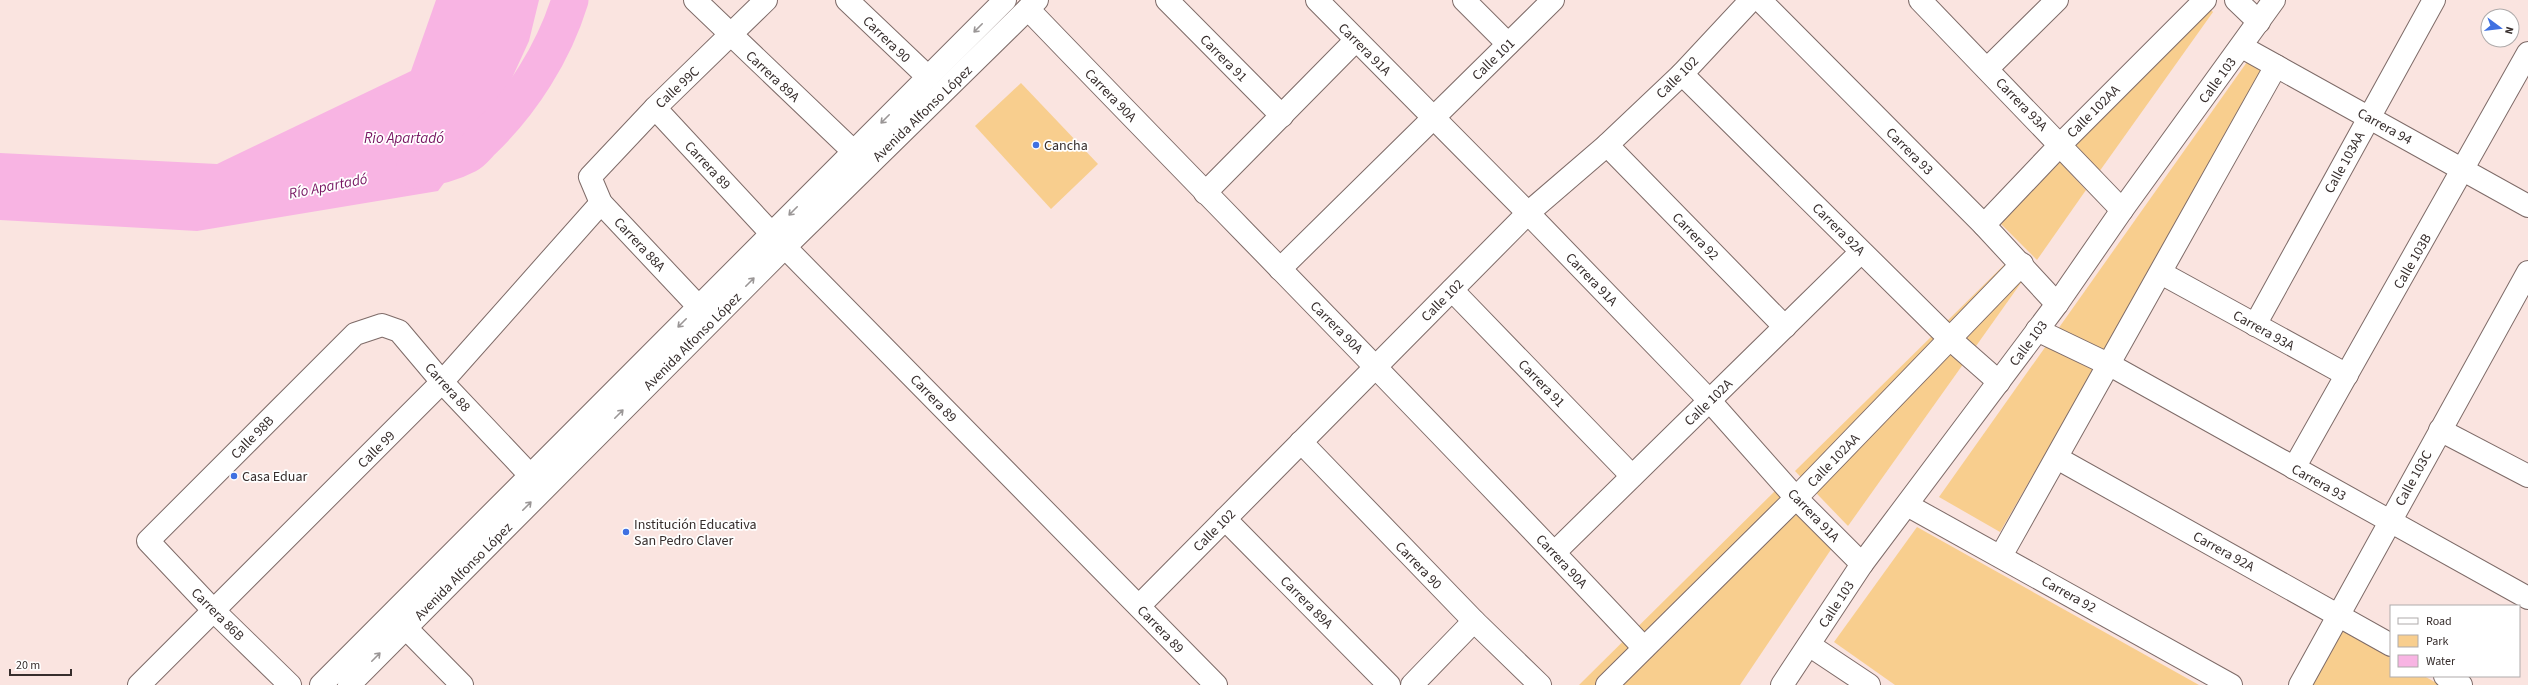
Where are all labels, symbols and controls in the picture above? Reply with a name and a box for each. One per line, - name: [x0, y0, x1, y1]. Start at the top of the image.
- north arrow: [2480, 8, 2520, 48]
- street label: Carrera 90: [858, 12, 915, 68]
- street label: Carrera 91A: [1333, 19, 1395, 81]
- one-way arrow: [973, 23, 983, 32]
- text: N: [2501, 25, 2517, 36]
- street label: Carrera 91: [1195, 30, 1252, 87]
- street label: Calle 101: [1468, 34, 1520, 85]
- street label: Carrera 89A: [741, 46, 804, 107]
- street label: Calle 102: [1652, 52, 1703, 103]
- street label: Calle 103: [2194, 53, 2241, 108]
- street label: Avenida Alfonso López: [869, 61, 977, 166]
- street label: Calle 99C: [651, 62, 704, 113]
- street label: Carrera 90A: [1080, 64, 1141, 127]
- street label: Carrera 93A: [1991, 73, 2052, 136]
- street label: Calle 102AA: [2063, 80, 2125, 143]
- street label: Carrera 94: [2353, 104, 2416, 150]
- one-way arrow: [880, 114, 890, 124]
- street label: Carrera 93: [1881, 123, 1938, 180]
- water label: Rio Apartadó: [364, 128, 444, 149]
- street label: Calle 103AA: [2320, 128, 2370, 197]
- place label: Cancha: [1044, 136, 1088, 156]
- street label: Carrera 89: [680, 137, 735, 194]
- marker: Cancha: [1031, 140, 1041, 150]
- water label: Río Apartadó: [287, 169, 370, 204]
- street label: Carrera 92A: [1807, 199, 1869, 261]
- one-way arrow: [788, 206, 798, 216]
- street label: Carrera 92: [1667, 208, 1723, 265]
- street label: Carrera 88A: [609, 213, 670, 276]
- street label: Calle 103B: [2389, 230, 2437, 293]
- street label: Carrera 91A: [1561, 248, 1622, 311]
- street label: Calle 102: [1417, 275, 1468, 326]
- one-way arrow: [746, 277, 755, 287]
- street label: Avenida Alfonso López: [639, 288, 746, 395]
- street label: Carrera 90A: [1305, 297, 1367, 359]
- street label: Carrera 93A: [2229, 306, 2298, 356]
- street label: Calle 103: [2005, 316, 2053, 371]
- one-way arrow: [677, 318, 687, 328]
- street label: Carrera 91: [1513, 355, 1569, 412]
- street label: Carrera 88: [420, 359, 475, 417]
- street label: Carrera 89: [905, 370, 961, 427]
- street label: Calle 102A: [1680, 374, 1738, 431]
- one-way arrow: [614, 409, 624, 419]
- street label: Calle 98B: [227, 412, 279, 464]
- street label: Calle 99: [353, 426, 400, 473]
- street label: Calle 102AA: [1803, 429, 1865, 492]
- street label: Calle 103C: [2390, 447, 2437, 510]
- street label: Carrera 93: [2287, 460, 2350, 506]
- place label: Casa Eduar: [242, 467, 307, 487]
- marker: Casa Eduar: [229, 471, 239, 481]
- street label: Carrera 91A: [1783, 484, 1844, 547]
- one-way arrow: [523, 501, 532, 511]
- street label: Calle 102: [1189, 505, 1240, 556]
- place label: Institución Educativa San Pedro Claver: [634, 515, 757, 551]
- street label: Avenida Alfonso López: [410, 518, 517, 625]
- marker: Institución Educativa San Pedro Claver: [621, 527, 631, 537]
- street label: Carrera 92A: [2189, 527, 2258, 577]
- street label: Carrera 90A: [1531, 530, 1592, 593]
- street label: Carrera 90: [1390, 537, 1446, 594]
- street label: Carrera 89A: [1275, 572, 1337, 634]
- street label: Carrera 92: [2037, 572, 2100, 618]
- street label: Calle 103: [1814, 577, 1860, 632]
- street label: Carrera 86B: [186, 584, 248, 646]
- street label: Carrera 89: [1132, 601, 1188, 658]
- legend: [2390, 605, 2520, 677]
- text: Road: [2426, 613, 2452, 630]
- text: Park: [2426, 633, 2448, 650]
- scale bar: [10, 651, 71, 677]
- one-way arrow: [372, 652, 381, 662]
- text: Water: [2426, 653, 2456, 670]
- text: 20 m: [16, 657, 40, 674]

